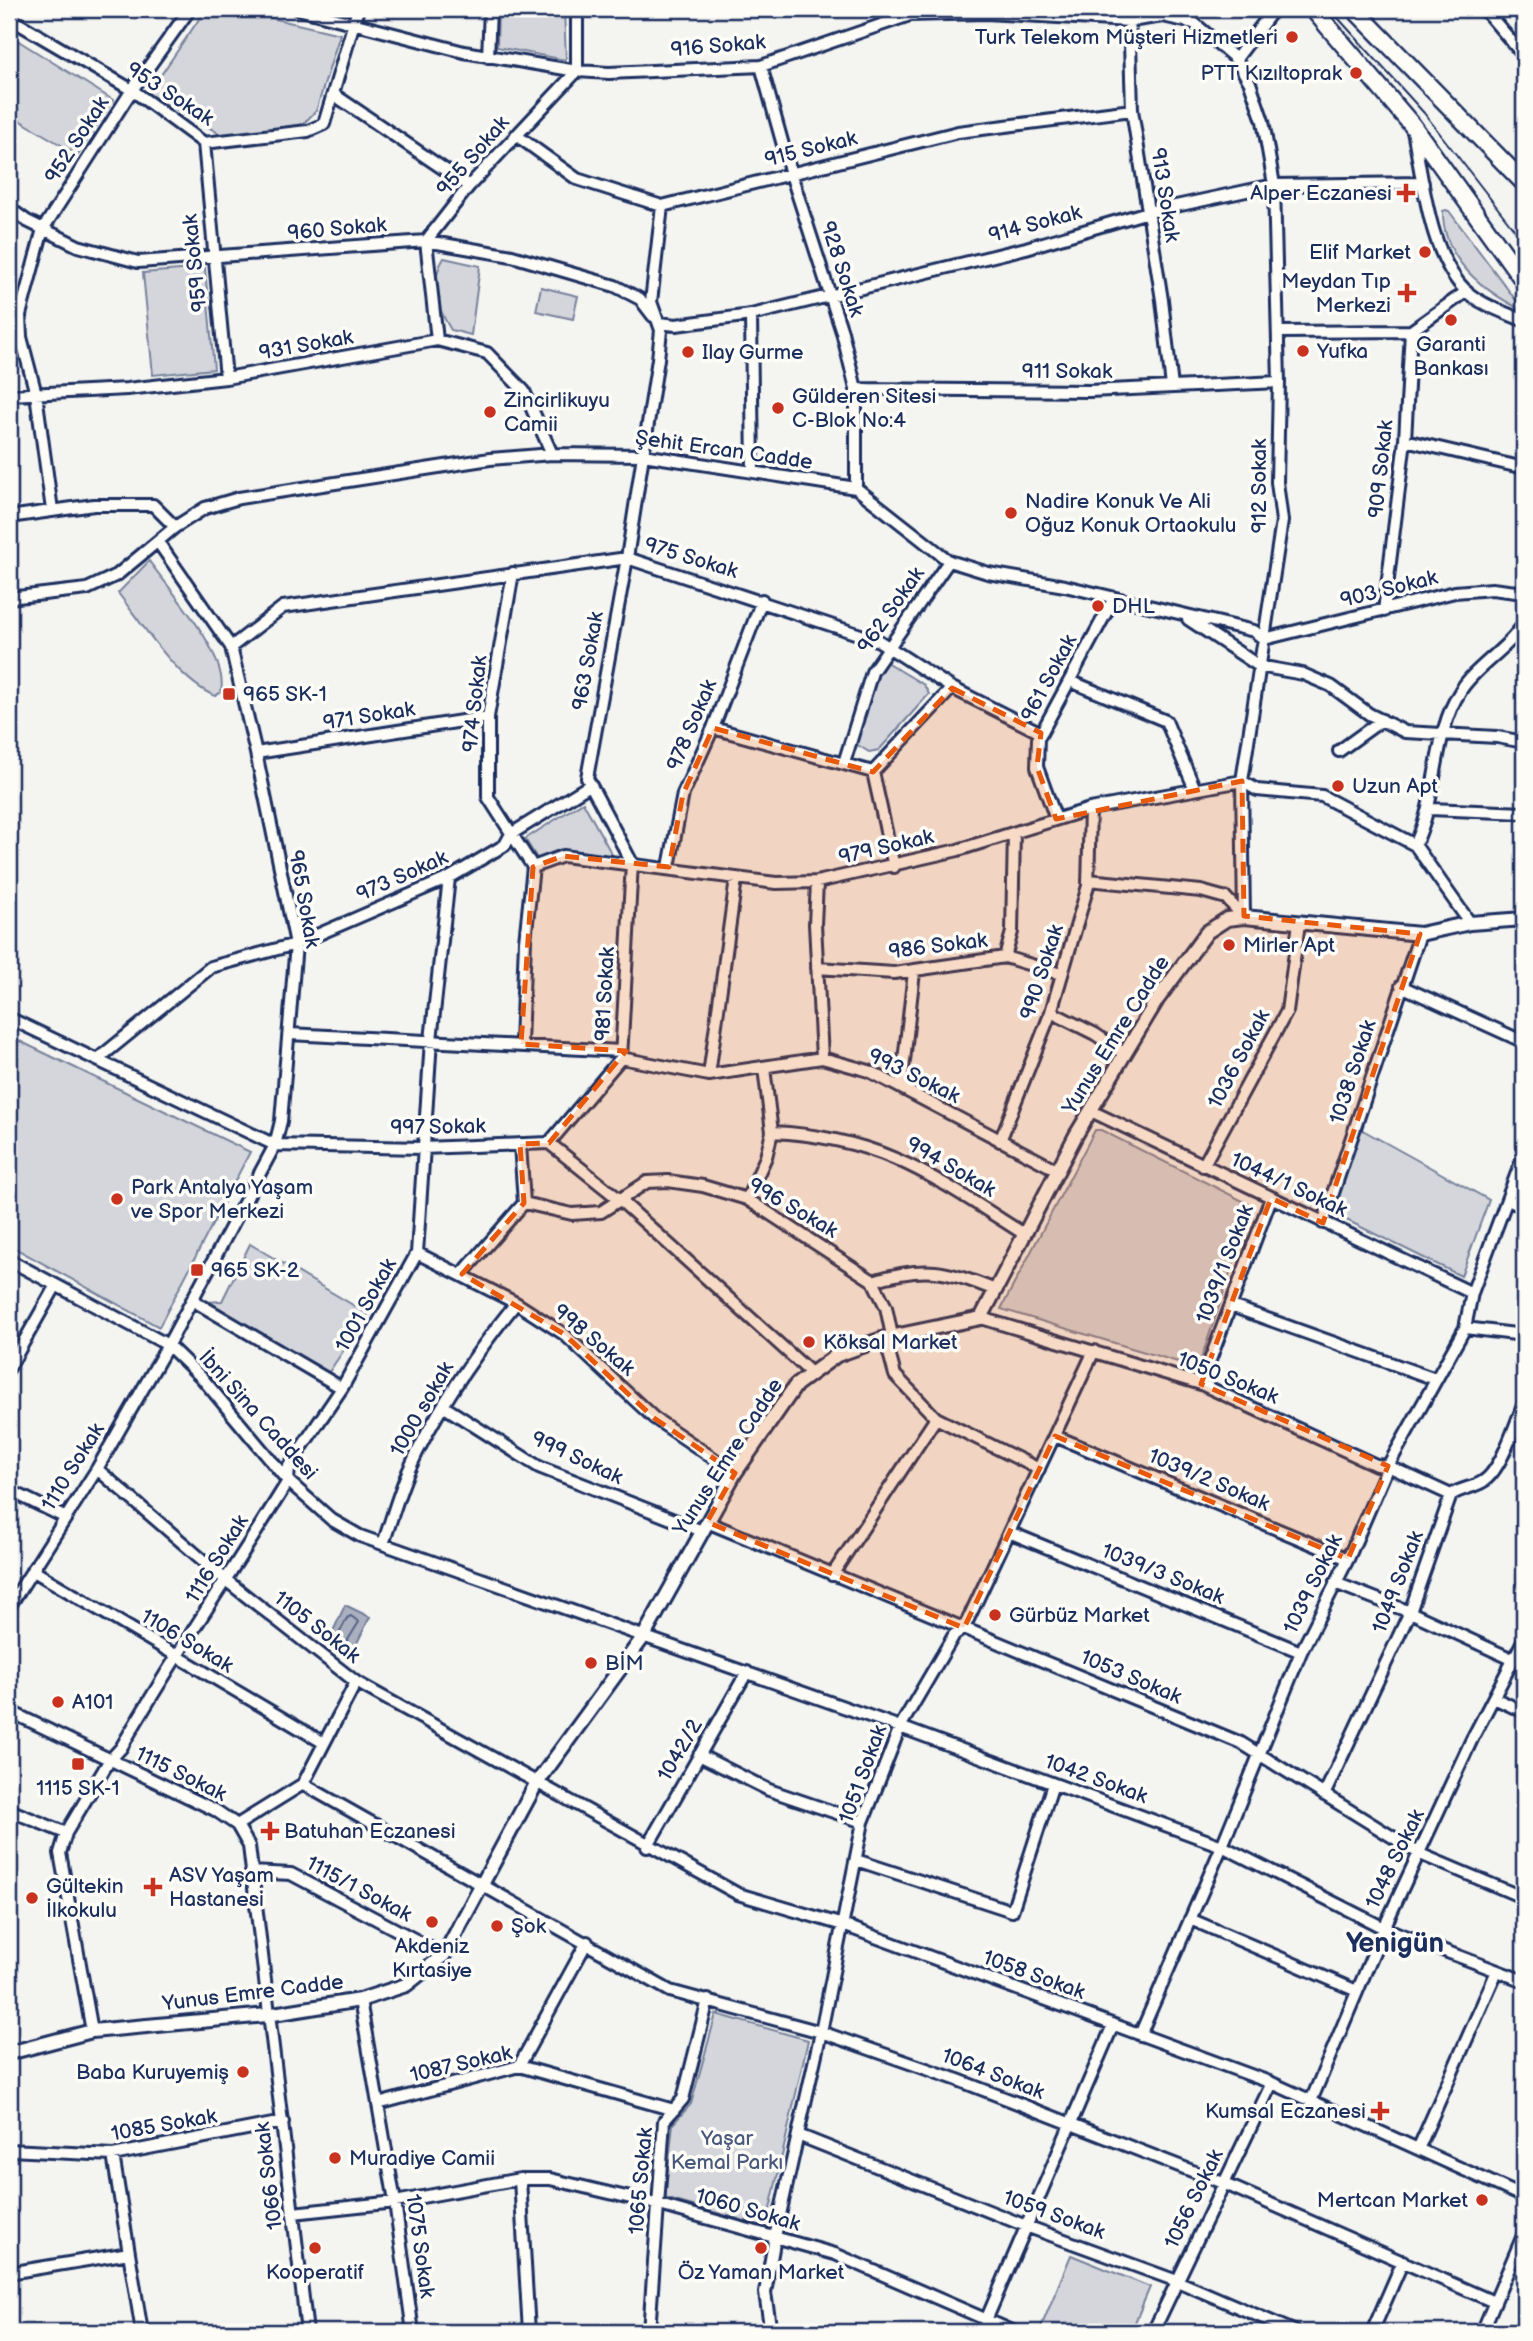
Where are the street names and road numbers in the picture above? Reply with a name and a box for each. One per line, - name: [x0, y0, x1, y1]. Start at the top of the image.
- street label: 916 Sokak: [670, 29, 767, 63]
- street label: 953 Sokak: [122, 57, 219, 132]
- street label: 952 Sokak: [40, 91, 115, 188]
- street label: 955 Sokak: [431, 110, 515, 201]
- street label: 915 Sokak: [762, 125, 860, 173]
- street label: 913 Sokak: [1145, 146, 1185, 245]
- street label: 914 Sokak: [986, 199, 1085, 248]
- street label: 959 Sokak: [177, 212, 213, 313]
- street label: 960 Sokak: [286, 212, 388, 246]
- street label: 928 Sokak: [815, 218, 869, 321]
- street label: 931 Sokak: [257, 324, 356, 366]
- street label: 911 Sokak: [1022, 359, 1113, 384]
- street label: 909 Sokak: [1363, 418, 1399, 519]
- street label: Şehit Ercan Cadde: [634, 425, 814, 475]
- street label: 912 Sokak: [1247, 438, 1272, 533]
- street label: 975 Sokak: [641, 532, 741, 584]
- street label: 962 Sokak: [852, 562, 930, 658]
- street label: 903 Sokak: [1338, 565, 1441, 613]
- street label: 963 Sokak: [567, 609, 609, 712]
- street label: 961 Sokak: [1016, 630, 1083, 726]
- street label: 974 Sokak: [457, 654, 493, 754]
- street label: 978 Sokak: [662, 675, 723, 774]
- street label: 971 Sokak: [321, 696, 417, 736]
- street label: 979 Sokak: [836, 824, 937, 870]
- street label: 973 Sokak: [352, 844, 452, 907]
- street label: 965 Sokak: [283, 848, 325, 951]
- street label: 990 Sokak: [1015, 921, 1069, 1023]
- street label: 986 Sokak: [887, 927, 989, 964]
- street label: 981 Sokak: [590, 945, 620, 1042]
- street label: Yunus Emre Cadde: [1057, 951, 1175, 1120]
- street label: 1036 Sokak: [1203, 1005, 1276, 1113]
- street label: 1038 Sokak: [1324, 1016, 1382, 1127]
- street label: 993 Sokak: [864, 1043, 965, 1109]
- street label: 997 Sokak: [390, 1114, 487, 1140]
- street label: 994 Sokak: [902, 1131, 1001, 1203]
- street label: 1044/1 Sokak: [1227, 1147, 1352, 1223]
- street label: 996 Sokak: [744, 1172, 843, 1244]
- street label: 1039/1 Sokak: [1191, 1200, 1259, 1327]
- street label: 1001 Sokak: [330, 1253, 402, 1356]
- street label: 998 Sokak: [548, 1299, 640, 1382]
- street label: İbni Sina Caddesi: [193, 1345, 323, 1485]
- street label: 1050 Sokak: [1174, 1346, 1283, 1410]
- street label: 1000 sokak: [385, 1357, 459, 1461]
- street label: Yunus Emre Cadde: [667, 1374, 788, 1541]
- street label: 1110 Sokak: [36, 1418, 110, 1515]
- street label: 999 Sokak: [527, 1426, 628, 1490]
- street label: 1039/2 Sokak: [1145, 1443, 1274, 1517]
- street label: 1116 Sokak: [180, 1510, 254, 1608]
- street label: 1049 Sokak: [1367, 1527, 1429, 1637]
- street label: 1039 Sokak: [1278, 1530, 1348, 1638]
- street label: 1039/3 Sokak: [1098, 1538, 1229, 1610]
- street label: 1105 Sokak: [269, 1586, 366, 1669]
- street label: 1106 Sokak: [136, 1604, 238, 1679]
- street label: 1053 Sokak: [1077, 1645, 1186, 1710]
- street label: 1042/2: [652, 1714, 708, 1786]
- street label: 1051 Sokak: [834, 1721, 893, 1827]
- street label: 1115 Sokak: [131, 1741, 231, 1807]
- street label: 1042 Sokak: [1041, 1749, 1152, 1809]
- street label: 1048 Sokak: [1360, 1805, 1430, 1913]
- street label: 1115/1 Sokak: [302, 1851, 417, 1928]
- street label: 1058 Sokak: [980, 1945, 1089, 2005]
- street label: Yunus Emre Cadde: [160, 1969, 345, 2017]
- street label: 1087 Sokak: [408, 2040, 515, 2088]
- street label: 1064 Sokak: [938, 2043, 1049, 2105]
- street label: 1085 Sokak: [109, 2103, 219, 2147]
- street label: 1066 Sokak: [250, 2120, 288, 2231]
- street label: 1065 Sokak: [624, 2126, 658, 2236]
- street label: 1056 Sokak: [1159, 2145, 1229, 2253]
- street label: 1060 Sokak: [693, 2183, 804, 2237]
- street label: 1059 Sokak: [1000, 2185, 1109, 2245]
- street label: 1075 Sokak: [400, 2192, 440, 2300]

